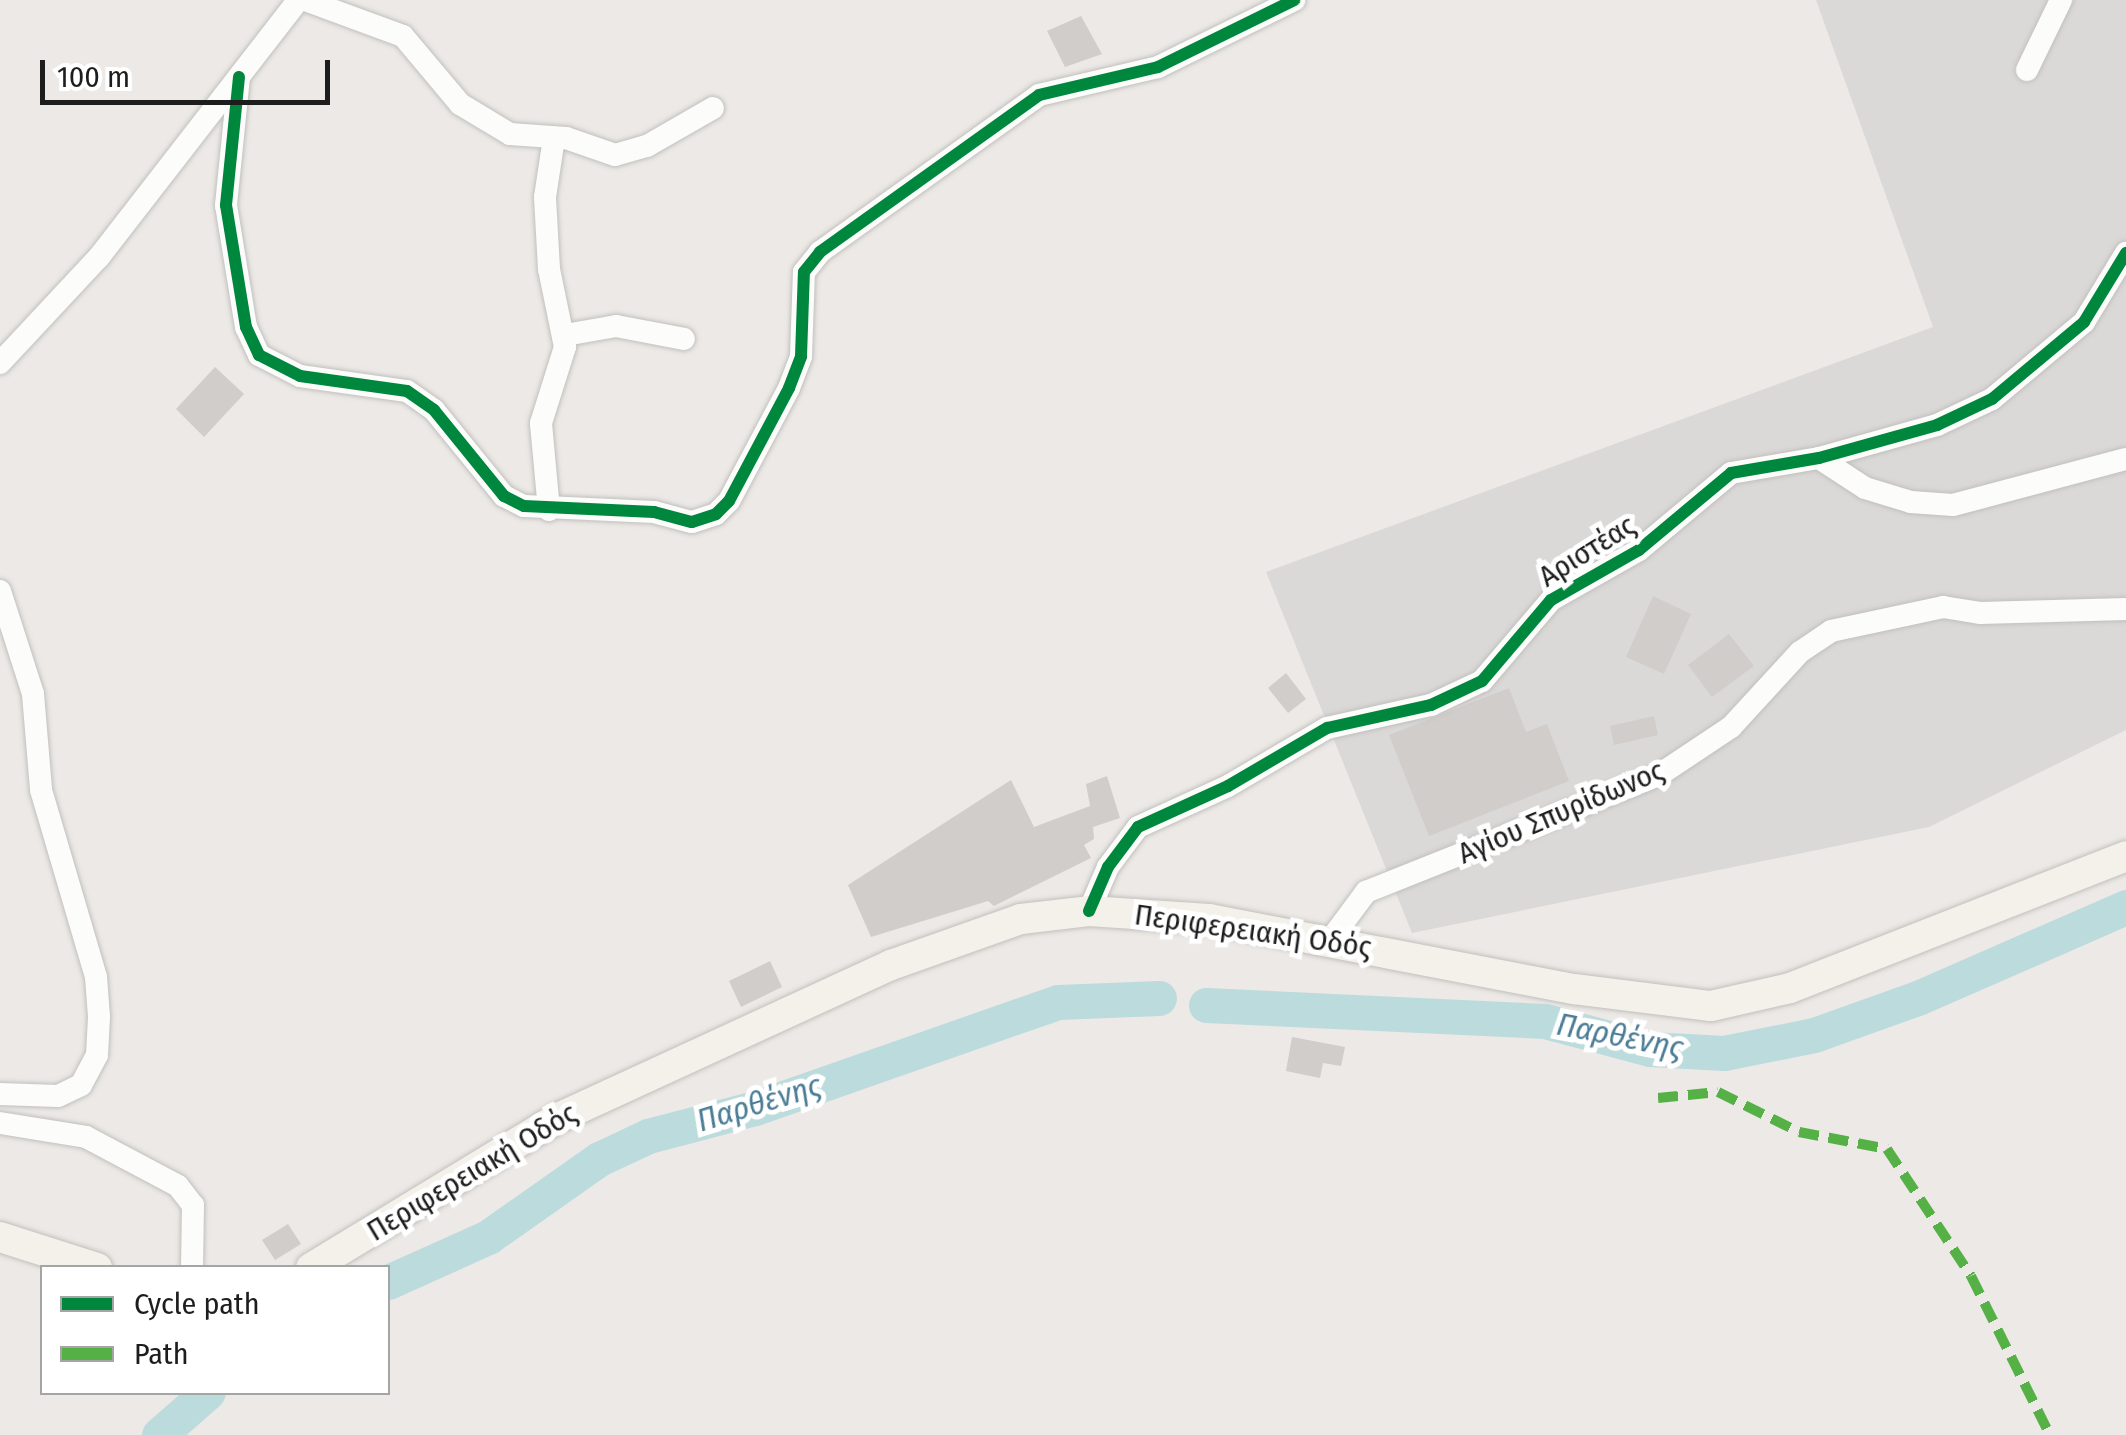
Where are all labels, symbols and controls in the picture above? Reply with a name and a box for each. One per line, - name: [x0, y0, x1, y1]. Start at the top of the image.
- scale bar: [45, 40, 335, 102]
- text: 100 m: [57, 59, 130, 95]
- street label: Αριστέας: [1532, 507, 1642, 595]
- street label: Αγίου Σπυρίδωνος: [1452, 752, 1670, 872]
- street label: Περιφερειακή Οδός: [1132, 897, 1374, 965]
- water label: Παρθένης: [1554, 1005, 1686, 1067]
- water label: Παρθένης: [692, 1066, 826, 1140]
- street label: Περιφερειακή Οδός: [360, 1095, 584, 1249]
- legend: [40, 1265, 390, 1395]
- text: Cycle path: [134, 1286, 260, 1322]
- text: Path: [134, 1336, 188, 1372]

